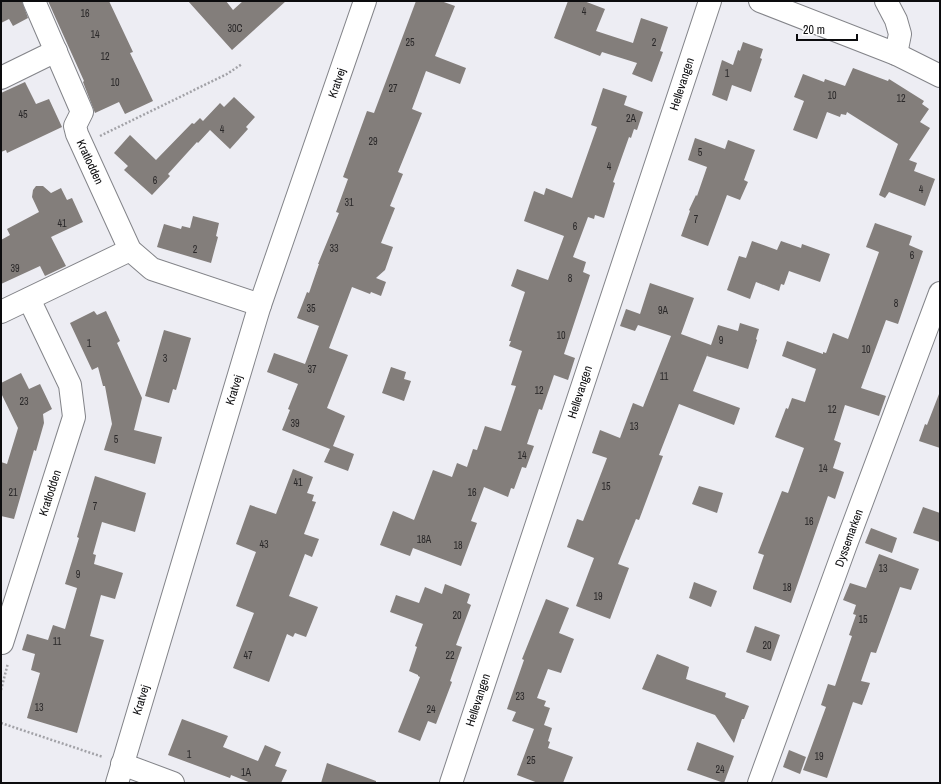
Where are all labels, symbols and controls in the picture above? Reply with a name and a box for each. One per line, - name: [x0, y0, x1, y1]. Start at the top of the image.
- house number: 4: [582, 5, 587, 18]
- house number: 16: [80, 7, 90, 20]
- scale bar: [797, 16, 857, 42]
- house number: 30C: [227, 22, 243, 35]
- text: 20 m: [803, 22, 825, 38]
- house number: 14: [90, 28, 100, 41]
- house number: 25: [405, 36, 415, 49]
- house number: 2: [652, 36, 657, 49]
- house number: 12: [100, 50, 110, 63]
- street label: Hellevangen: [666, 56, 698, 112]
- street label: Kratvej: [324, 66, 350, 100]
- house number: 1: [725, 67, 730, 80]
- house number: 10: [110, 76, 120, 89]
- house number: 27: [388, 82, 398, 95]
- house number: 10: [827, 89, 837, 102]
- house number: 12: [896, 92, 906, 105]
- house number: 45: [18, 108, 28, 121]
- house number: 2A: [626, 112, 637, 125]
- house number: 4: [220, 123, 225, 136]
- house number: 29: [368, 135, 378, 148]
- street label: Kratlodden: [73, 137, 107, 187]
- house number: 5: [698, 146, 703, 159]
- house number: 4: [607, 160, 612, 173]
- house number: 6: [153, 174, 158, 187]
- house number: 4: [919, 183, 924, 196]
- house number: 31: [344, 196, 354, 209]
- house number: 7: [694, 213, 699, 226]
- house number: 41: [57, 217, 67, 230]
- house number: 6: [573, 220, 578, 233]
- house number: 33: [329, 242, 339, 255]
- house number: 2: [193, 243, 198, 256]
- house number: 6: [910, 249, 915, 262]
- house number: 39: [10, 262, 20, 275]
- house number: 8: [568, 272, 573, 285]
- house number: 8: [894, 297, 899, 310]
- house number: 35: [306, 302, 316, 315]
- house number: 9A: [658, 304, 669, 317]
- house number: 10: [556, 329, 566, 342]
- house number: 9: [719, 334, 724, 347]
- house number: 1: [87, 337, 92, 350]
- house number: 10: [861, 343, 871, 356]
- house number: 3: [163, 352, 168, 365]
- house number: 37: [307, 363, 317, 376]
- street label: Hellevangen: [564, 364, 596, 420]
- house number: 11: [660, 370, 669, 383]
- street label: Kratvej: [222, 373, 246, 407]
- house number: 12: [534, 384, 544, 397]
- house number: 23: [19, 395, 29, 408]
- house number: 12: [827, 403, 837, 416]
- house number: 39: [290, 417, 300, 430]
- house number: 13: [629, 420, 639, 433]
- house number: 5: [114, 433, 119, 446]
- house number: 14: [517, 449, 527, 462]
- house number: 14: [818, 462, 828, 475]
- street label: Kratlodden: [35, 468, 65, 518]
- house number: 41: [293, 476, 303, 489]
- house number: 15: [601, 480, 611, 493]
- house number: 21: [8, 486, 18, 499]
- house number: 16: [467, 486, 477, 499]
- house number: 7: [93, 500, 98, 513]
- street label: Dyssemarken: [831, 507, 867, 569]
- house number: 16: [804, 515, 814, 528]
- house number: 18A: [417, 533, 432, 546]
- house number: 43: [259, 538, 269, 551]
- house number: 18: [453, 539, 463, 552]
- house number: 13: [878, 562, 888, 575]
- house number: 9: [76, 568, 81, 581]
- house number: 18: [782, 581, 792, 594]
- house number: 19: [593, 590, 603, 603]
- house number: 20: [452, 609, 462, 622]
- house number: 15: [858, 613, 868, 626]
- house number: 11: [53, 635, 62, 648]
- house number: 20: [762, 639, 772, 652]
- house number: 47: [243, 649, 253, 662]
- house number: 22: [445, 649, 455, 662]
- street label: Hellevangen: [462, 672, 494, 728]
- street label: Kratvej: [129, 683, 153, 717]
- house number: 23: [515, 690, 525, 703]
- house number: 13: [34, 701, 44, 714]
- house number: 24: [426, 703, 436, 716]
- house number: 1: [187, 748, 192, 761]
- house number: 19: [814, 750, 824, 763]
- house number: 25: [526, 754, 536, 767]
- house number: 24: [715, 763, 725, 776]
- house number: 1A: [241, 766, 252, 779]

